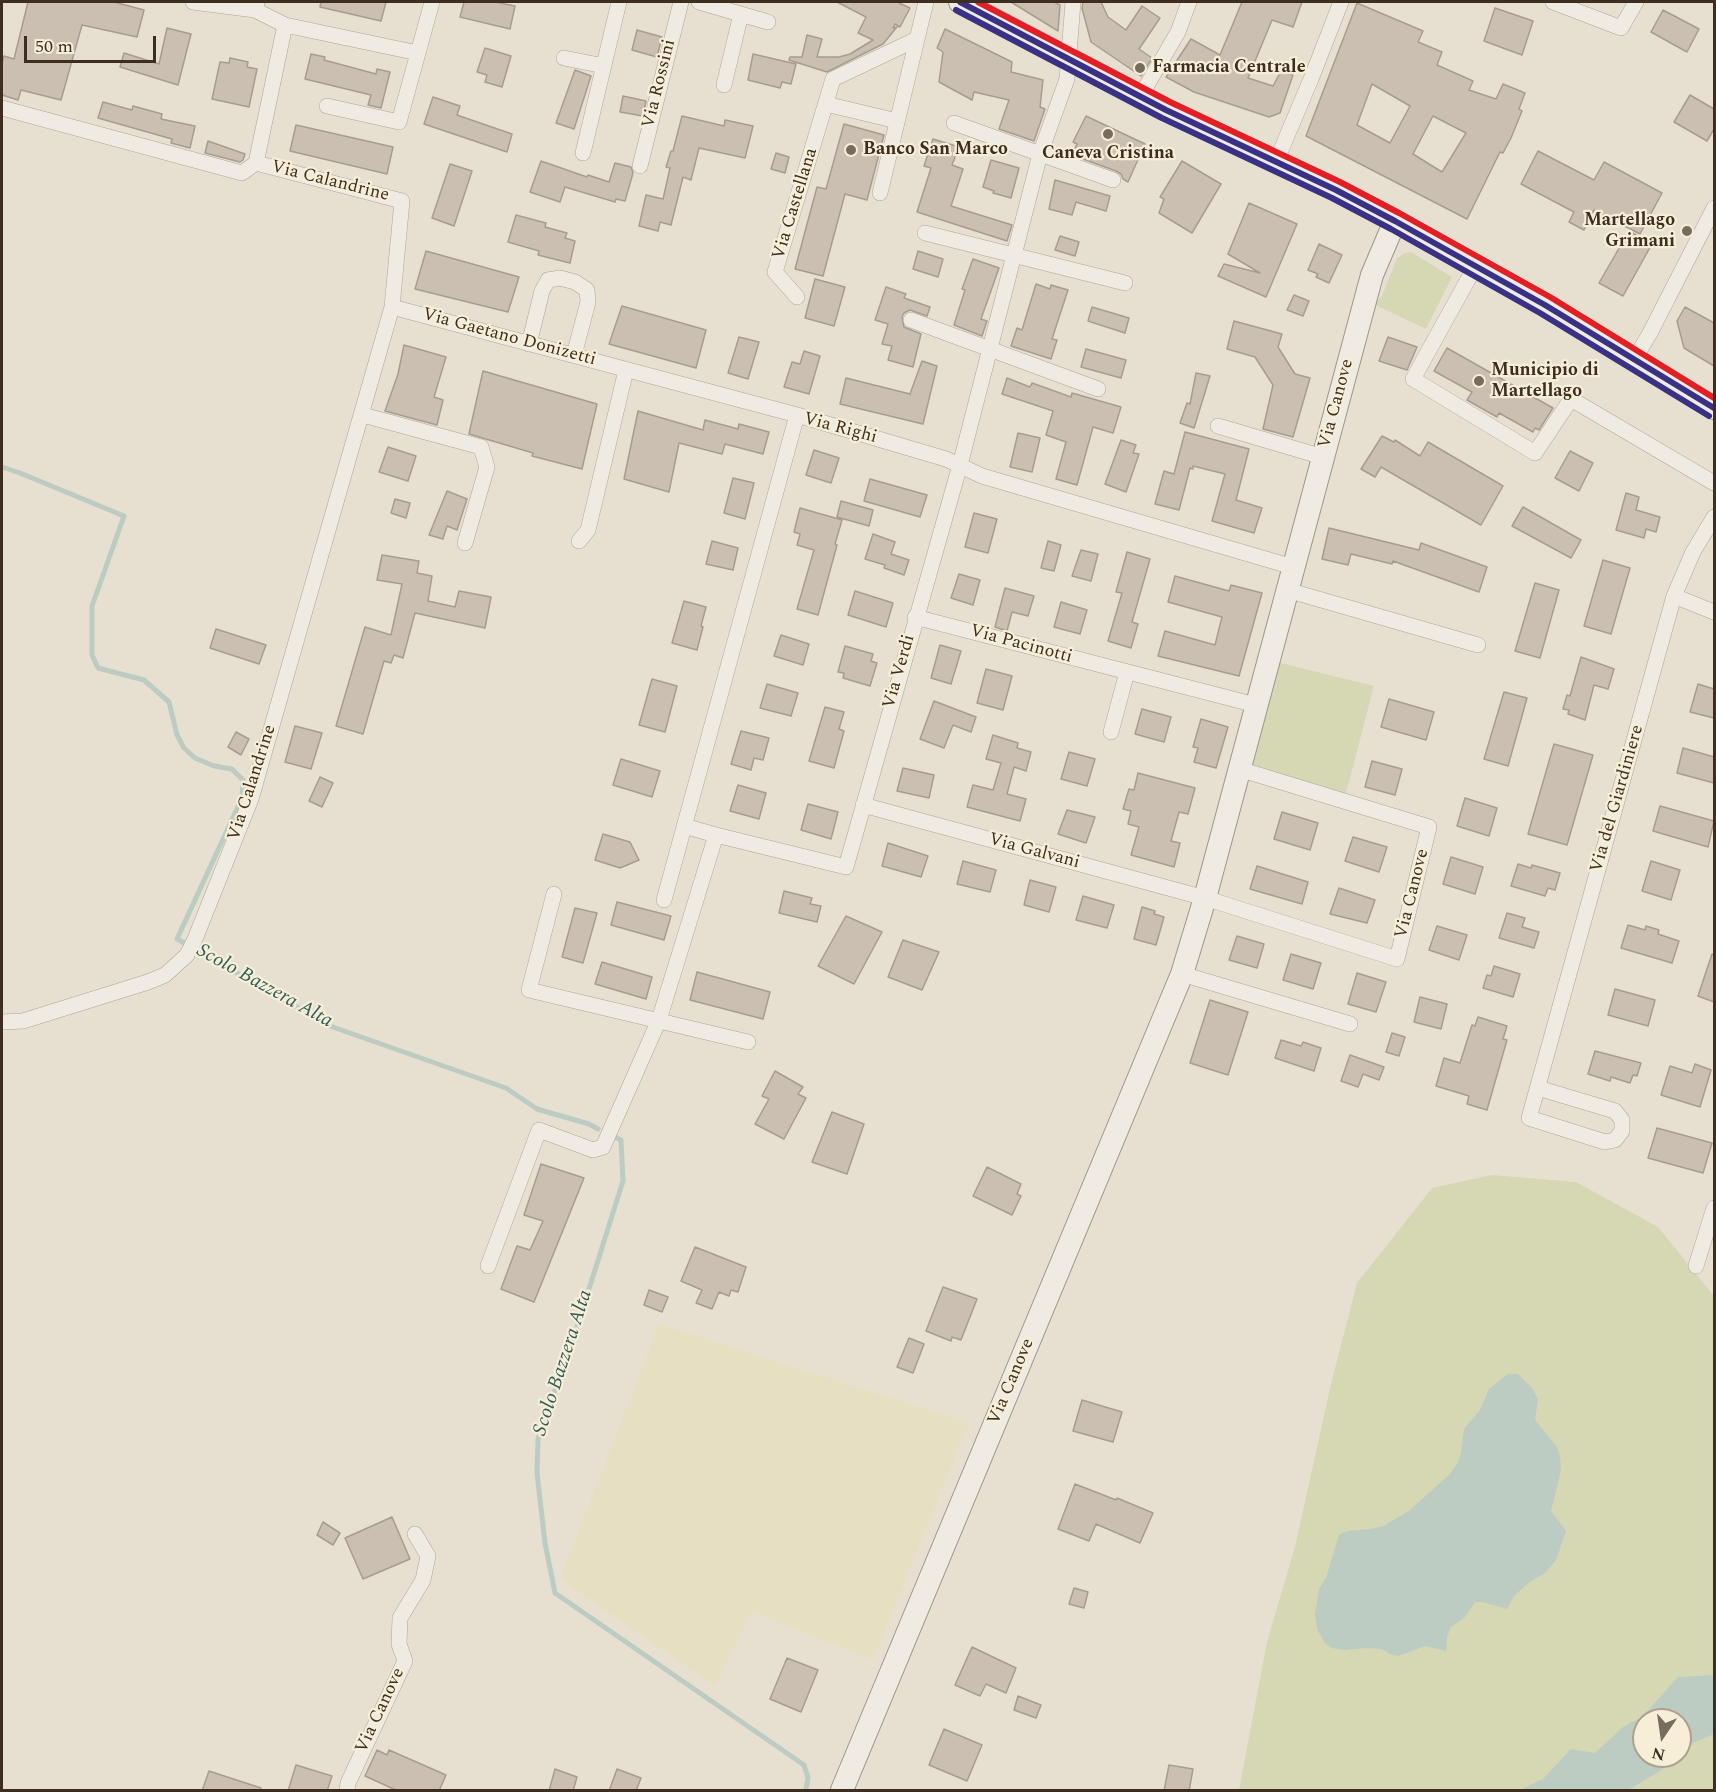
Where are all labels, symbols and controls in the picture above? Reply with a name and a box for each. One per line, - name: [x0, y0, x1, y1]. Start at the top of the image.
- scale bar: [27, 24, 159, 62]
- text: 50 m: [35, 33, 73, 60]
- street label: Via Rossini: [639, 37, 681, 131]
- place label: Farmacia Centrale: [1152, 57, 1306, 79]
- marker: Farmacia Centrale: [1133, 61, 1147, 75]
- marker: Caneva Cristina: [1101, 127, 1115, 141]
- place label: Banco San Marco: [863, 139, 1008, 161]
- marker: Banco San Marco: [844, 143, 858, 157]
- place label: Caneva Cristina: [1042, 143, 1174, 165]
- street label: Via Castellana: [769, 146, 823, 262]
- street label: Via Calandrine: [269, 157, 391, 207]
- place label: Martellago Grimani: [1584, 210, 1675, 252]
- marker: Martellago Grimani: [1680, 224, 1694, 238]
- street label: Via Gaetano Donizetti: [420, 304, 598, 372]
- street label: Via Canove: [1315, 357, 1359, 451]
- place label: Municipio di Martellago: [1491, 360, 1599, 403]
- marker: Municipio di Martellago: [1472, 374, 1486, 388]
- street label: Via Righi: [801, 409, 879, 449]
- street label: Via Pacinotti: [967, 621, 1075, 669]
- street label: Via Verdi: [879, 632, 921, 712]
- street label: Via Calandrine: [224, 722, 282, 844]
- street label: Via del Giardiniere: [1587, 723, 1649, 875]
- street label: Via Galvani: [986, 829, 1082, 875]
- street label: Via Canove: [1391, 847, 1435, 941]
- water label: Scolo Bazzera Alta: [192, 940, 336, 1034]
- water label: Scolo Bazzera Alta: [529, 1287, 599, 1439]
- street label: Via Canove: [984, 1336, 1040, 1428]
- street label: Via Canove: [352, 1665, 410, 1757]
- north arrow: [1632, 1708, 1692, 1768]
- text: N: [1649, 1740, 1667, 1767]

